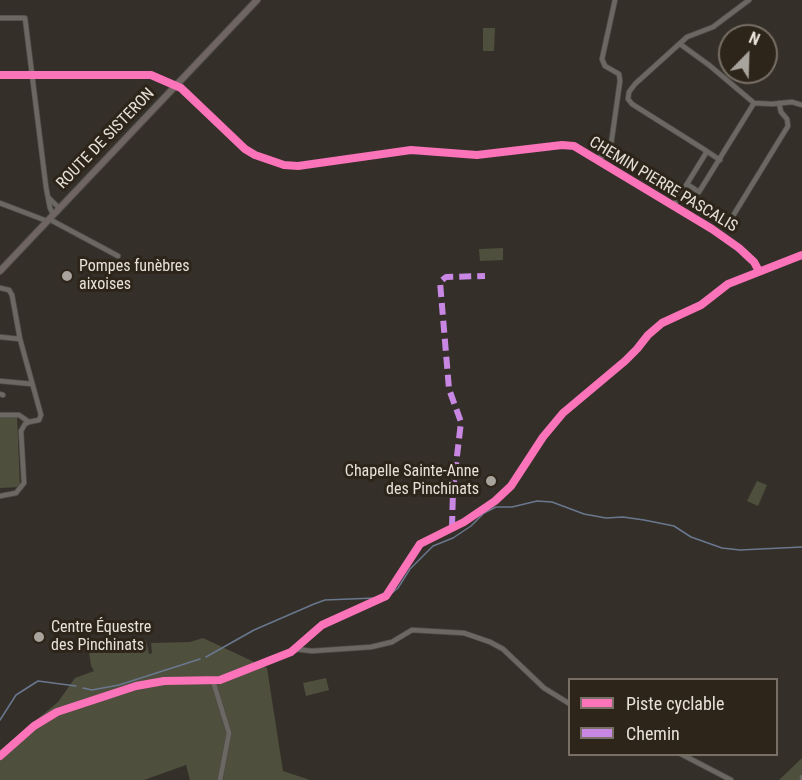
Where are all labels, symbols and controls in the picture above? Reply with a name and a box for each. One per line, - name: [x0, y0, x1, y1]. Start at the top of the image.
- north arrow: [718, 24, 778, 84]
- text: N: [746, 28, 763, 49]
- street label: ROUTE DE SISTERON: [53, 85, 159, 193]
- street label: CHEMIN PIERRE PASCALIS: [585, 133, 741, 237]
- place label: Pompes funèbres aixoises: [79, 257, 190, 295]
- marker: Pompes funèbres aixoises: [60, 269, 74, 283]
- place label: Chapelle Sainte-Anne des Pinchinats: [345, 462, 479, 500]
- marker: Chapelle Sainte-Anne des Pinchinats: [484, 474, 498, 488]
- place label: Centre Équestre des Pinchinats: [51, 618, 151, 656]
- marker: Centre Équestre des Pinchinats: [32, 630, 46, 644]
- legend: [568, 678, 778, 756]
- text: Piste cyclable: [626, 693, 724, 714]
- text: Chemin: [626, 723, 680, 744]

